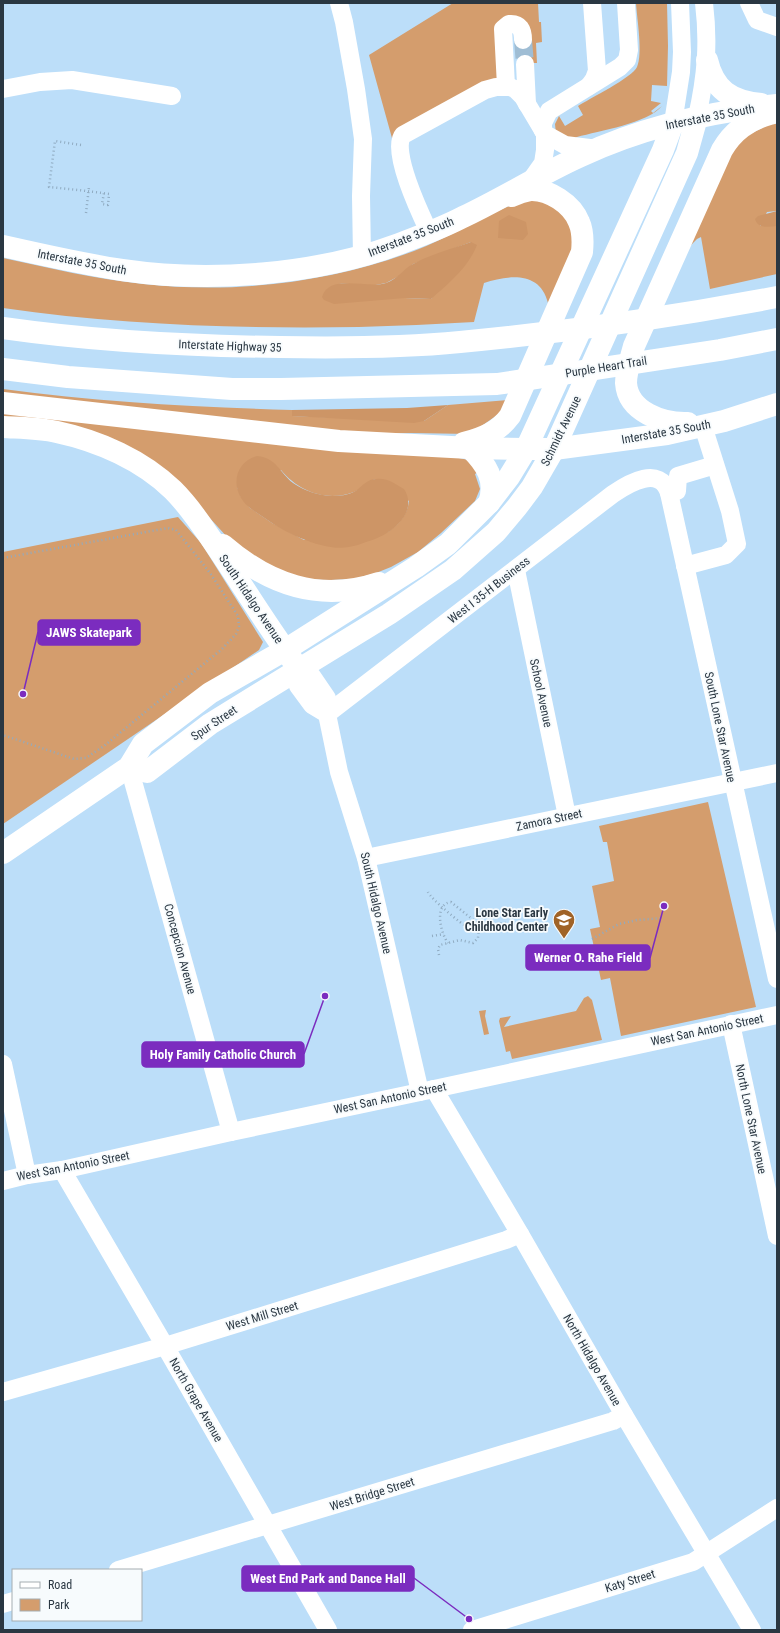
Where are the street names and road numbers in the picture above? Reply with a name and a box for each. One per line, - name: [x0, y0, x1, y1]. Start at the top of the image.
- street label: Interstate 35 South: [664, 101, 756, 132]
- street label: Interstate 35 South: [366, 214, 456, 260]
- street label: Interstate 35 South: [36, 247, 128, 278]
- street label: Interstate Highway 35: [178, 337, 282, 355]
- street label: Purple Heart Trail: [564, 354, 648, 380]
- street label: Schmidt Avenue: [538, 393, 584, 468]
- street label: Interstate 35 South: [620, 417, 712, 447]
- street label: South Hidalgo Avenue: [216, 552, 286, 646]
- street label: West I 35-H Business: [445, 554, 533, 626]
- street label: School Avenue: [527, 657, 555, 729]
- street label: South Lone Star Avenue: [701, 671, 739, 784]
- street label: Spur Street: [188, 702, 240, 743]
- street label: Zamora Street: [515, 806, 584, 834]
- street label: South Hidalgo Avenue: [357, 851, 395, 956]
- street label: Concepcion Avenue: [161, 902, 199, 996]
- street label: West San Antonio Street: [650, 1011, 765, 1049]
- street label: North Lone Star Avenue: [733, 1063, 770, 1176]
- street label: West San Antonio Street: [333, 1079, 448, 1117]
- street label: West San Antonio Street: [15, 1148, 131, 1184]
- street label: West Mill Street: [224, 1298, 300, 1334]
- street label: North Hidalgo Avenue: [560, 1312, 624, 1409]
- street label: North Grape Avenue: [166, 1356, 226, 1445]
- street label: West Bridge Street: [328, 1474, 416, 1514]
- street label: Katy Street: [603, 1567, 657, 1595]

